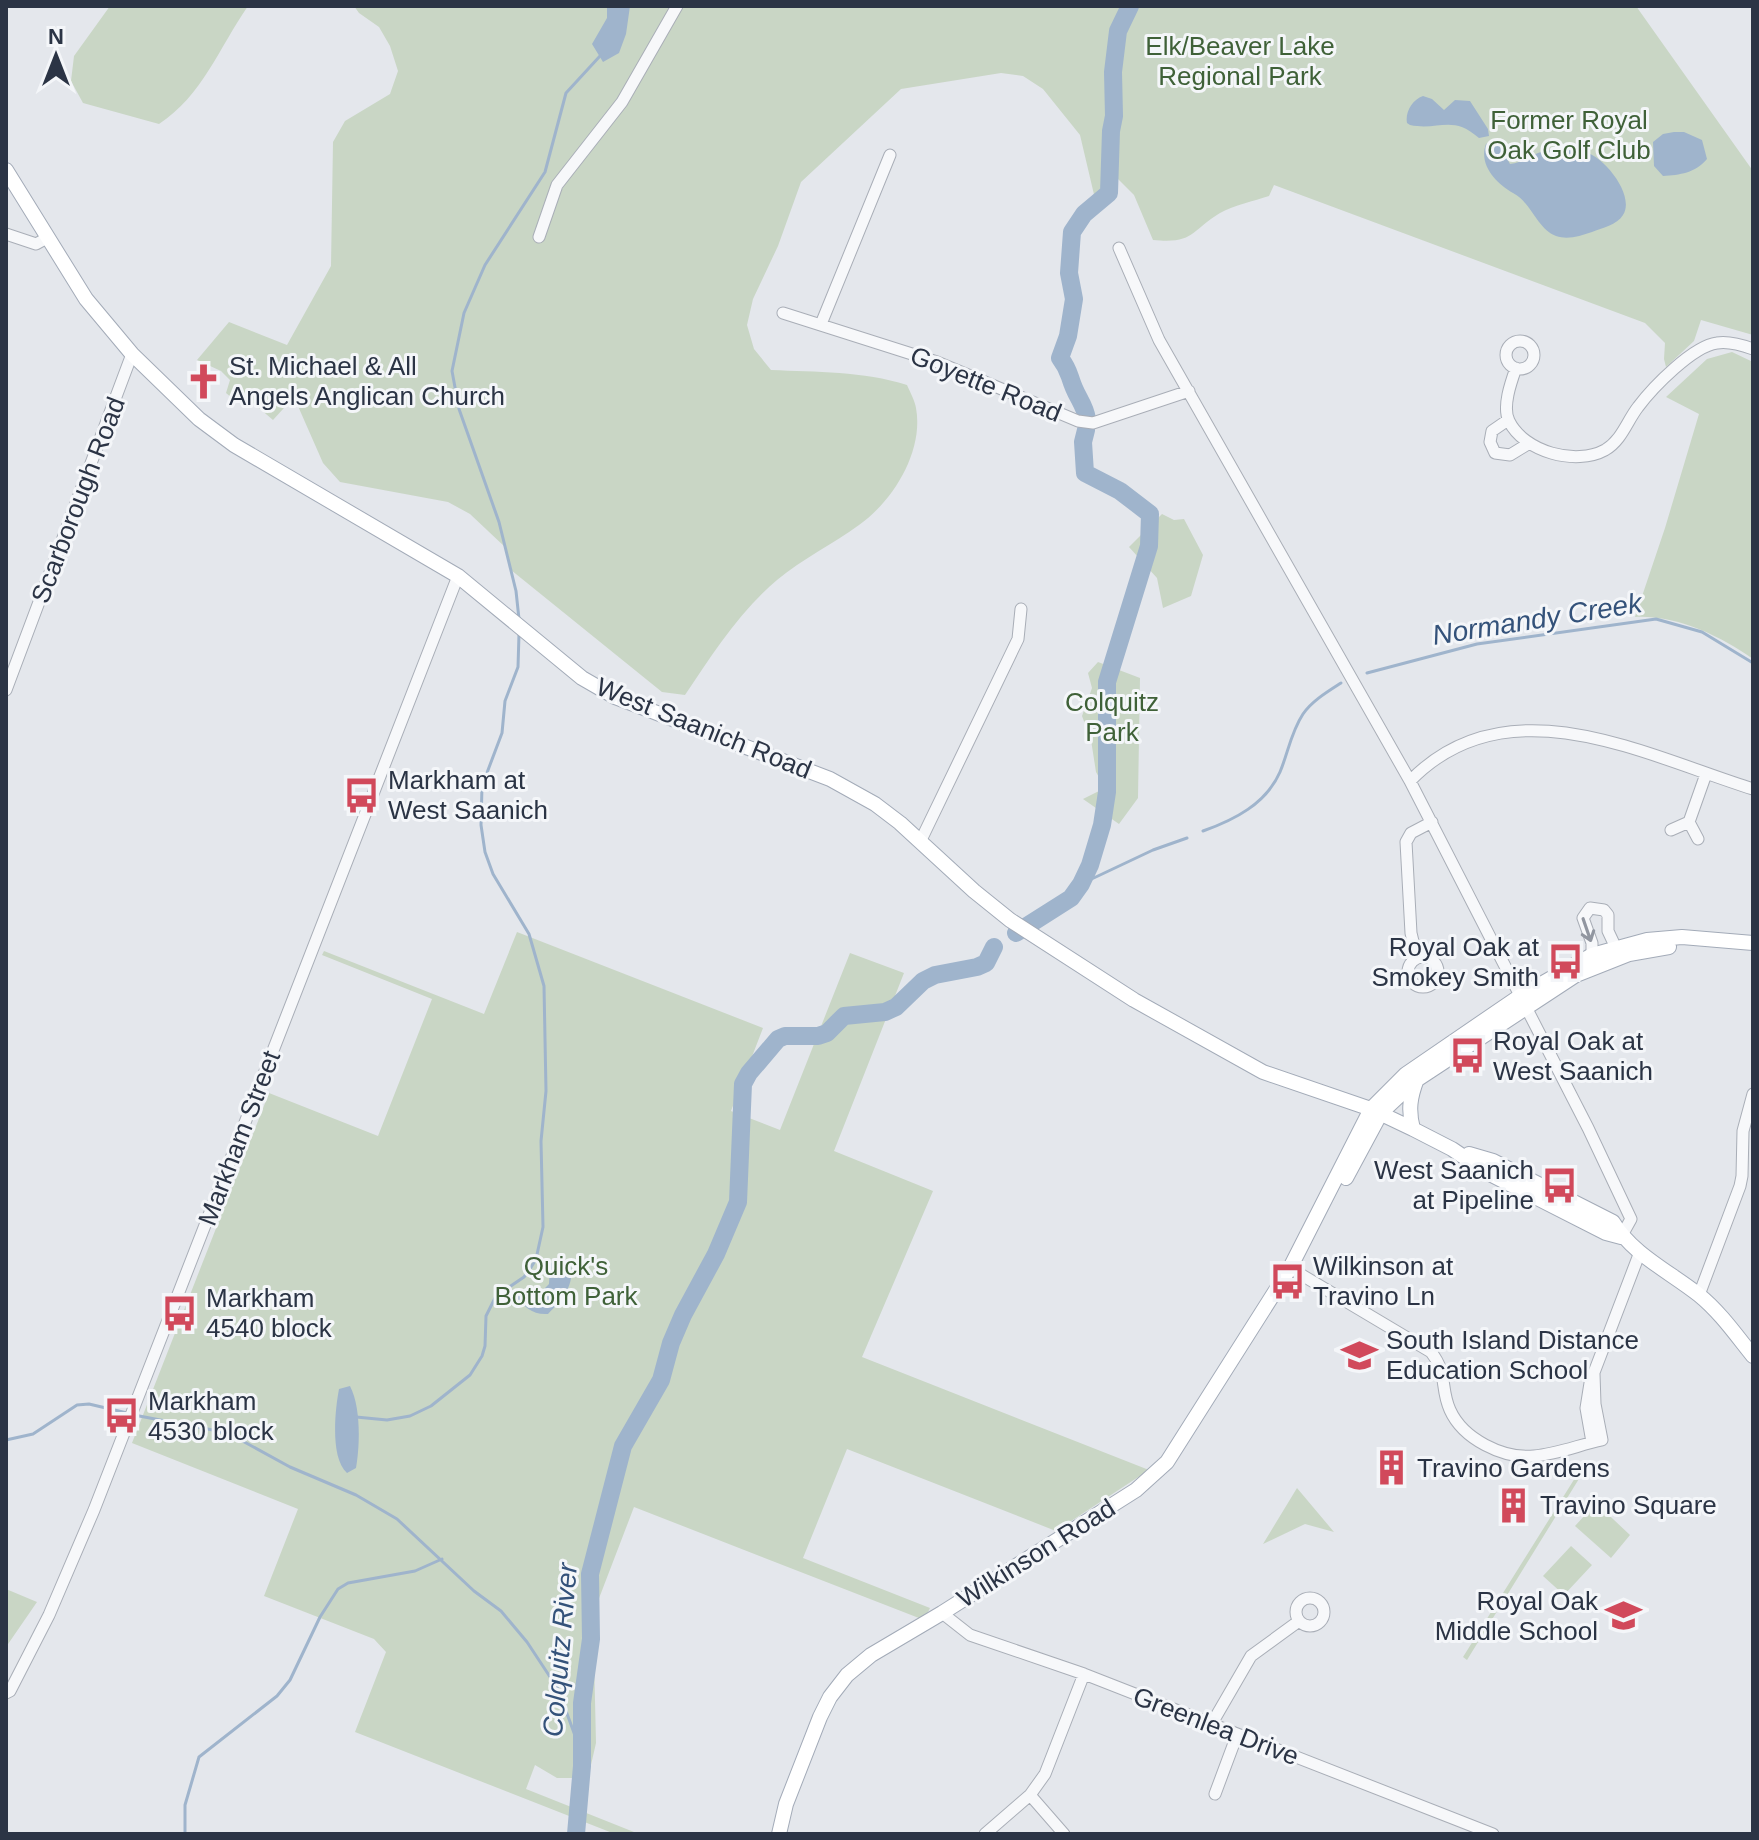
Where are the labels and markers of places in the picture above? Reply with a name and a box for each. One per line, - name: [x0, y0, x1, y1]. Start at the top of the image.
- place label: St. Michael & All Angels Anglican Church: [229, 351, 505, 411]
- church icon: St. Michael & All Angels Anglican Church: [184, 362, 222, 400]
- place label: Markham at West Saanich: [388, 765, 548, 825]
- bus stop icon: Markham at West Saanich: [343, 776, 381, 814]
- place label: Royal Oak at Smokey Smith: [1371, 932, 1540, 992]
- bus stop icon: Royal Oak at Smokey Smith: [1546, 943, 1584, 981]
- place label: Royal Oak at West Saanich: [1493, 1026, 1653, 1086]
- bus stop icon: Royal Oak at West Saanich: [1448, 1037, 1486, 1075]
- place label: West Saanich at Pipeline: [1374, 1155, 1534, 1215]
- bus stop icon: West Saanich at Pipeline: [1541, 1166, 1579, 1204]
- place label: Wilkinson at Travino Ln: [1313, 1251, 1454, 1311]
- bus stop icon: Wilkinson at Travino Ln: [1268, 1262, 1306, 1300]
- place label: Markham 4540 block: [206, 1283, 333, 1343]
- bus stop icon: Markham 4540 block: [161, 1294, 199, 1332]
- place label: South Island Distance Education School: [1386, 1325, 1639, 1385]
- school or university icon: South Island Distance Education School: [1341, 1336, 1379, 1374]
- place label: Markham 4530 block: [148, 1386, 275, 1446]
- bus stop icon: Markham 4530 block: [103, 1397, 141, 1435]
- building icon: Travino Gardens: [1372, 1449, 1410, 1487]
- place label: Travino Gardens: [1417, 1453, 1610, 1483]
- building icon: Travino Square: [1495, 1486, 1533, 1524]
- place label: Travino Square: [1540, 1490, 1717, 1520]
- place label: Royal Oak Middle School: [1435, 1586, 1599, 1646]
- school or university icon: Royal Oak Middle School: [1605, 1597, 1643, 1635]

